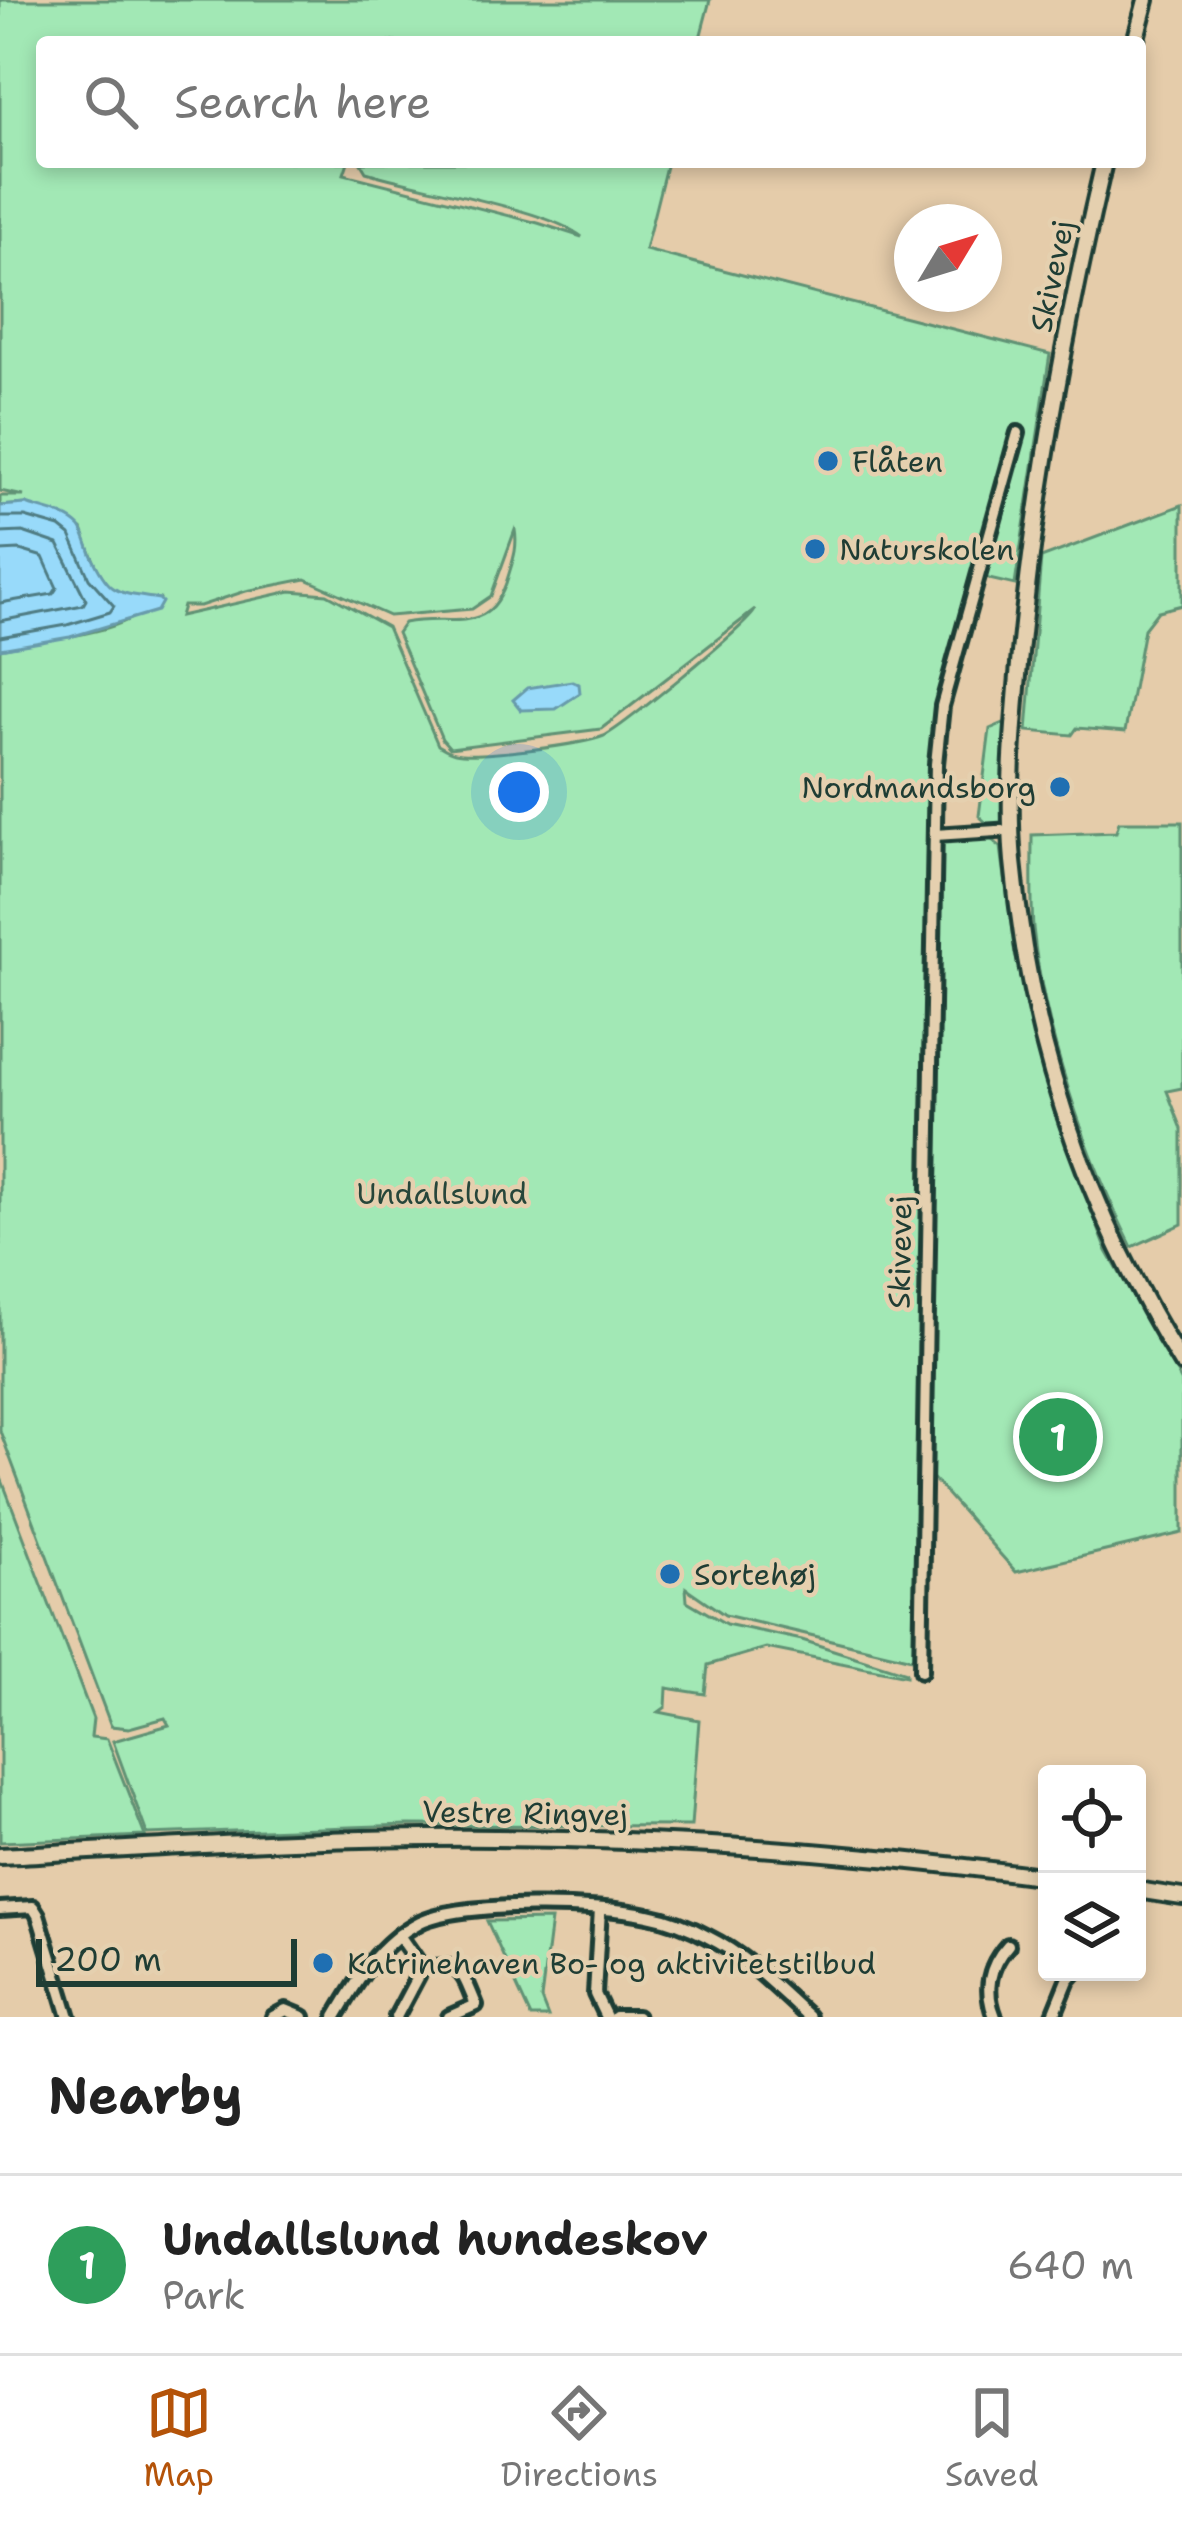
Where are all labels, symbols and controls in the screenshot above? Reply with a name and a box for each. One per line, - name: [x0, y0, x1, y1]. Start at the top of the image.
- search box: [36, 36, 1146, 168]
- icon: search: [78, 69, 144, 135]
- text: Search here: [174, 72, 431, 132]
- north arrow: [894, 204, 1002, 312]
- street label: Skivevej: [1020, 216, 1084, 336]
- place label: Flåten: [852, 441, 943, 482]
- marker: Flåten: [815, 448, 841, 474]
- place label: Naturskolen: [839, 529, 1014, 570]
- marker: Naturskolen: [802, 536, 828, 562]
- your location: [489, 762, 549, 822]
- place label: Nordmandsborg: [801, 767, 1036, 808]
- marker: Nordmandsborg: [1047, 774, 1073, 800]
- park label: Undallslund: [356, 1173, 528, 1214]
- street label: Skivevej: [879, 1195, 921, 1309]
- pin: 1: [1019, 1392, 1097, 1482]
- place label: Sortehøj: [694, 1554, 816, 1595]
- marker: Sortehøj: [657, 1561, 683, 1587]
- map controls: [1038, 1765, 1146, 1981]
- button: locate: [1038, 1765, 1146, 1873]
- street label: Vestre Ringvej: [422, 1791, 628, 1835]
- button: layers: [1038, 1873, 1146, 1981]
- scale bar: [36, 1933, 297, 1986]
- text: 200 m: [54, 1937, 162, 1982]
- place label: Katrinehaven Bo- og aktivitetstilbud: [347, 1943, 876, 1984]
- marker: Katrinehaven Bo- og aktivitetstilbud: [310, 1950, 336, 1976]
- text: Nearby: [48, 2061, 243, 2129]
- text: Undallslund hundeskov: [162, 2209, 708, 2269]
- text: 1: [78, 2239, 96, 2291]
- text: 640 m: [1007, 2239, 1134, 2291]
- text: Park: [162, 2269, 246, 2321]
- tab: Map: [143, 2380, 214, 2497]
- tab: Directions: [501, 2380, 658, 2497]
- tab: Saved: [945, 2380, 1039, 2497]

